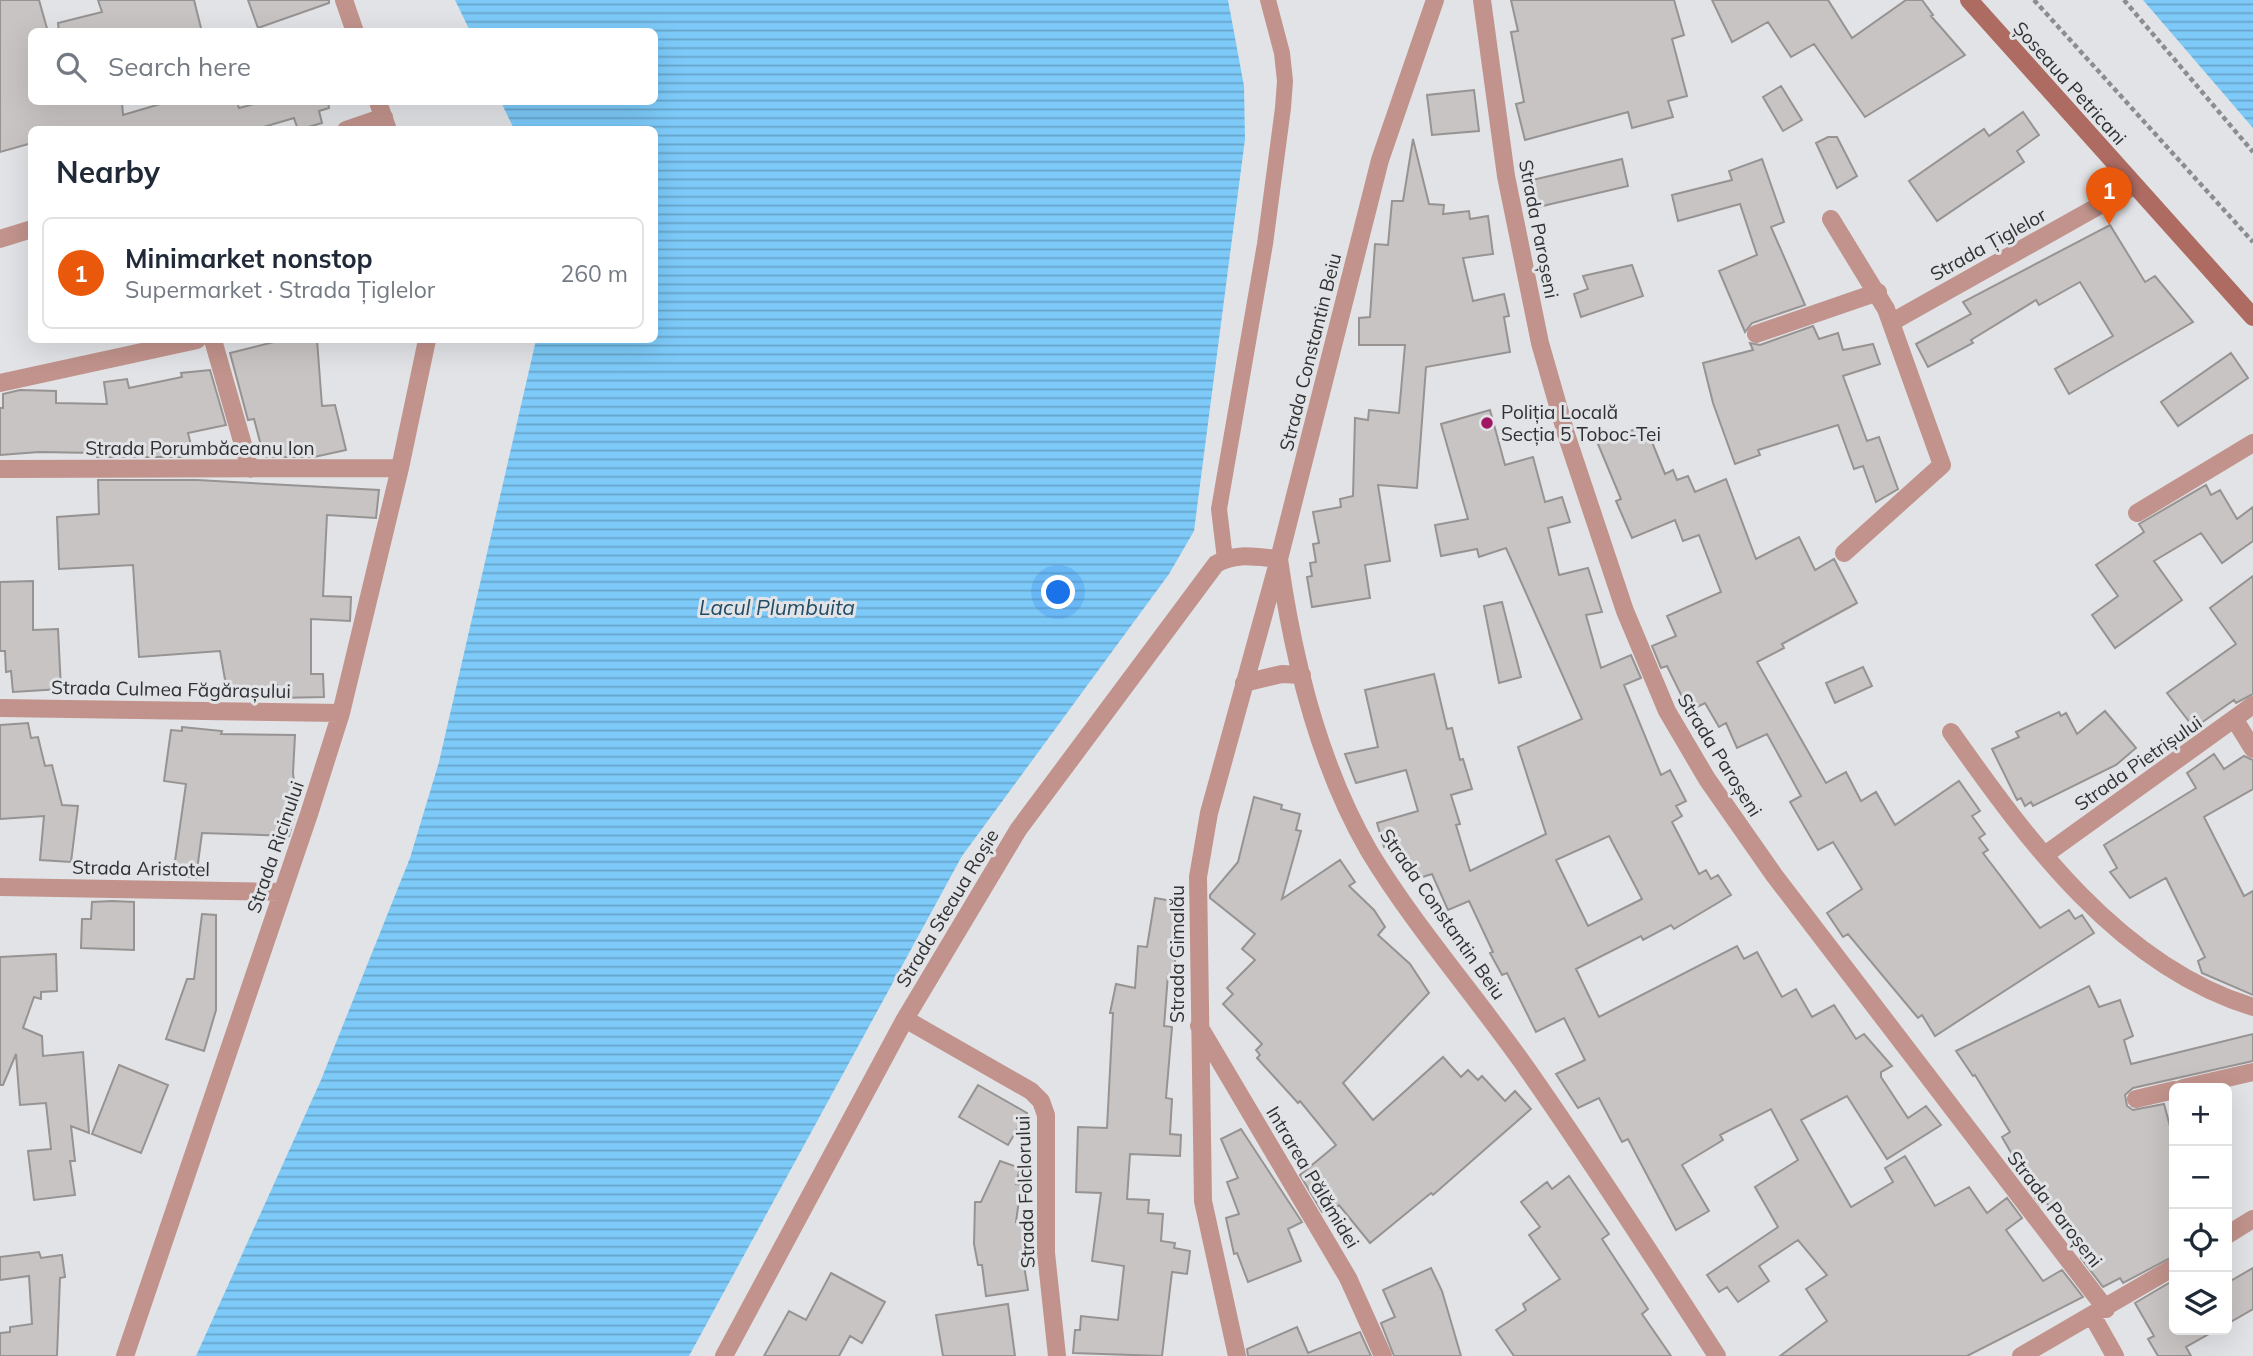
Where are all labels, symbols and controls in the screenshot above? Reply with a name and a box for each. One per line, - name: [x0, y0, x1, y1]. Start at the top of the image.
- street label: Șoseaua Petricani: [2008, 16, 2132, 150]
- search box: [28, 28, 658, 105]
- icon: search: [52, 48, 90, 86]
- text: Search here: [108, 50, 251, 83]
- text: Nearby: [56, 153, 160, 191]
- street label: Strada Paroșeni: [1513, 158, 1564, 301]
- pin: 1: [2086, 167, 2132, 225]
- street label: Strada Țiglelor: [1926, 202, 2051, 287]
- text: Minimarket nonstop: [125, 242, 373, 275]
- street label: Strada Constantin Beiu: [1274, 250, 1346, 454]
- text: 1: [74, 259, 88, 288]
- text: 260 m: [560, 259, 628, 288]
- text: Supermarket · Strada Țiglelor: [125, 275, 435, 304]
- place label: Poliția Locală Secția 5 Toboc-Tei: [1501, 400, 1661, 447]
- marker: Poliția Locală Secția 5 Toboc-Tei: [1479, 415, 1495, 431]
- street label: Strada Porumbăceanu Ion: [85, 436, 315, 460]
- your location: [1041, 575, 1075, 609]
- water label: Lacul Plumbuita: [699, 594, 855, 620]
- street label: Strada Culmea Făgărașului: [51, 675, 291, 704]
- street label: Strada Paroșeni: [1672, 689, 1767, 822]
- street label: Strada Pietrișului: [2070, 710, 2207, 817]
- street label: Strada Ricinului: [241, 778, 309, 916]
- street label: Strada Constantin Beiu: [1375, 824, 1511, 1004]
- street label: Strada Steaua Roșie: [890, 825, 1004, 992]
- street label: Strada Aristotel: [72, 855, 210, 881]
- street label: Strada Gimalău: [1165, 885, 1189, 1023]
- map controls: [2169, 1083, 2232, 1335]
- button: +: [2169, 1083, 2232, 1146]
- street label: Intrarea Pălămidei: [1261, 1102, 1365, 1252]
- street label: Strada Folclorului: [1010, 1115, 1040, 1269]
- street label: Strada Paroșeni: [2001, 1146, 2108, 1272]
- button: −: [2169, 1146, 2232, 1209]
- button: locate: [2169, 1209, 2232, 1272]
- button: layers: [2169, 1272, 2232, 1335]

